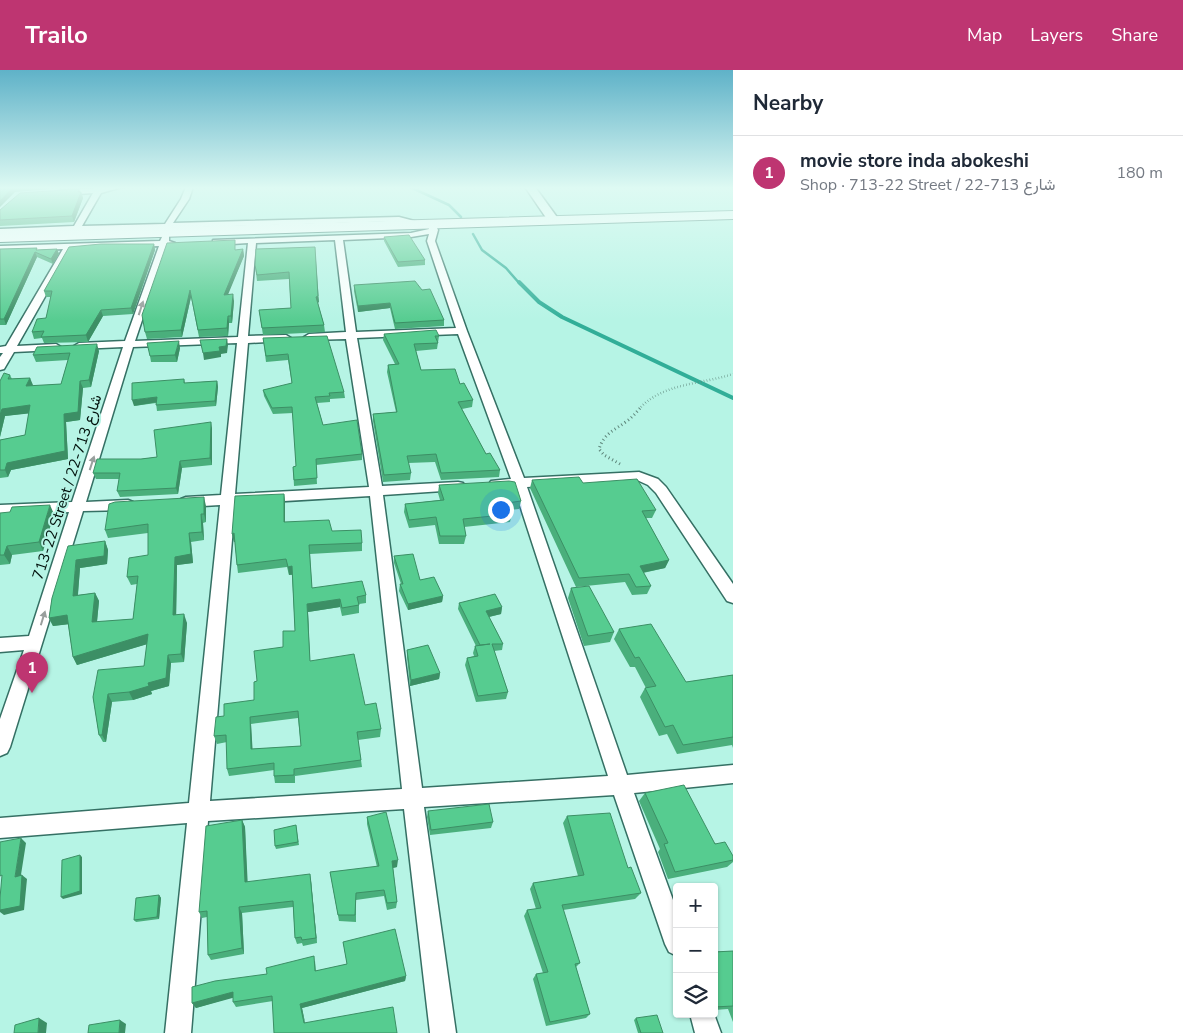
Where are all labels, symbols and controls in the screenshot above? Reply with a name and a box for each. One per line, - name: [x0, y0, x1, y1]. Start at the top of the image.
- text: Trailo: [25, 19, 88, 51]
- text: Map: [967, 23, 1002, 47]
- text: Layers: [1030, 23, 1083, 47]
- text: Share: [1111, 23, 1158, 47]
- text: Nearby: [753, 89, 823, 117]
- text: movie store inda abokeshi: [800, 148, 1029, 174]
- text: 1: [764, 162, 774, 184]
- text: 180 m: [1116, 162, 1163, 184]
- text: Shop · 713-22 Street / شارع 713-22: [800, 174, 1055, 196]
- one-way arrow: [138, 300, 146, 315]
- street label: 713-22 Street / شارع 713-22: [28, 392, 107, 582]
- one-way arrow: [88, 455, 96, 470]
- your location: [488, 497, 514, 523]
- one-way arrow: [40, 610, 47, 625]
- pin: 1: [16, 652, 48, 693]
- map controls: [673, 883, 718, 1018]
- button: +: [673, 883, 718, 928]
- button: −: [673, 928, 718, 973]
- button: layers: [673, 973, 718, 1018]

